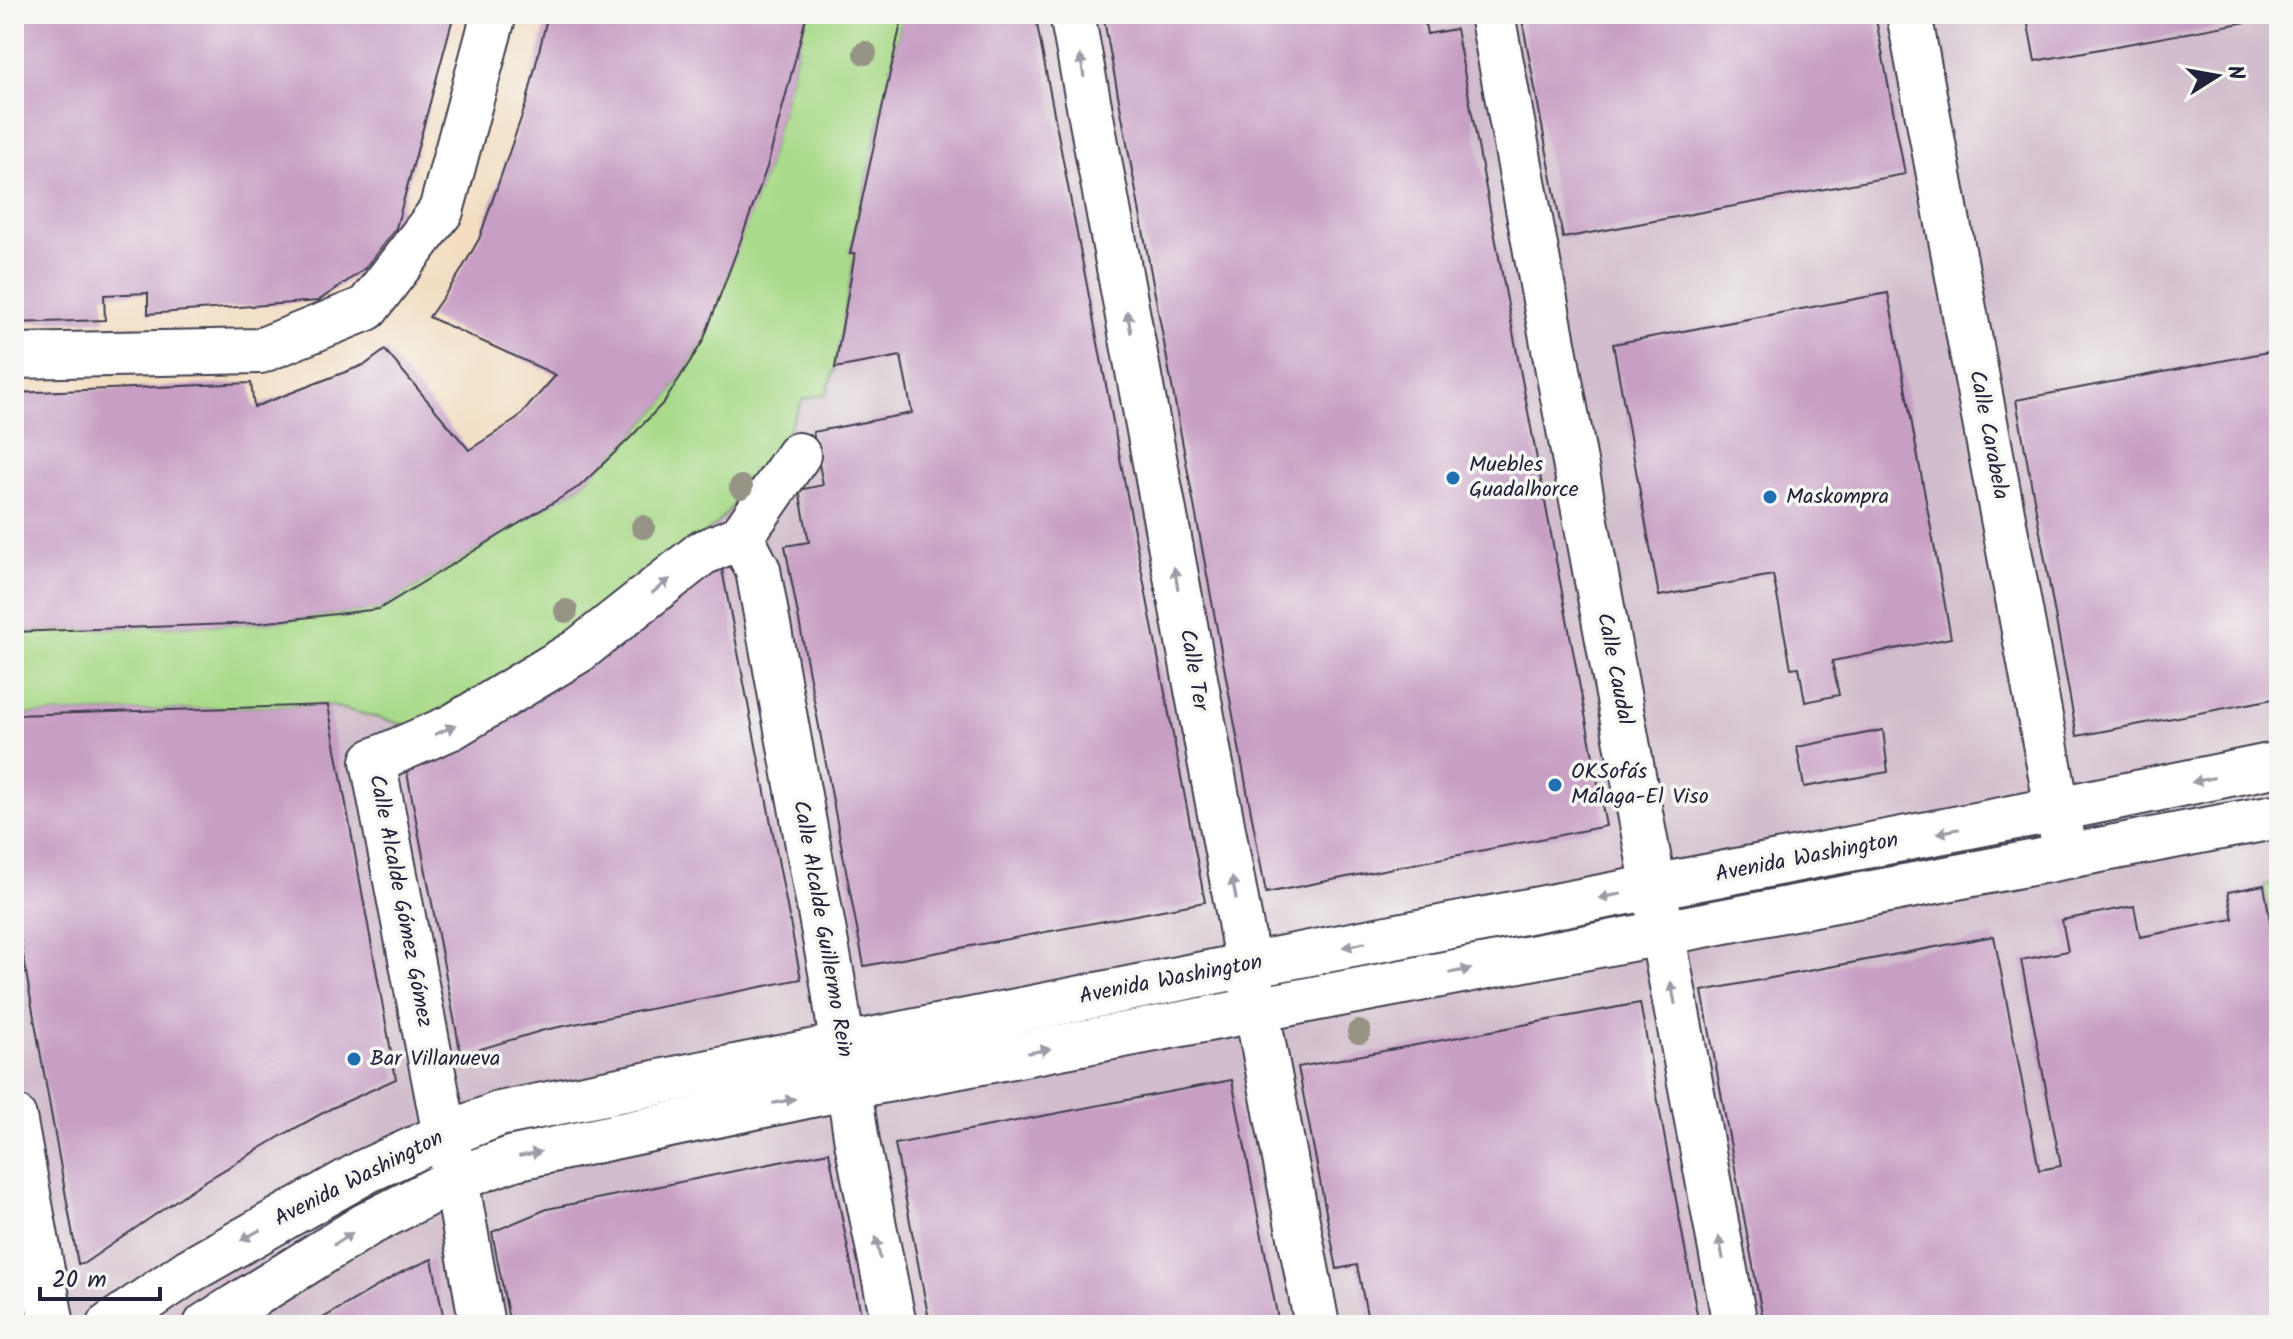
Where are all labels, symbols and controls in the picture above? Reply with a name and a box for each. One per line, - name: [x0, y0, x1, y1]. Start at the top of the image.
- north arrow: [2177, 36, 2257, 116]
- one-way arrow: [1075, 53, 1087, 78]
- text: N: [2216, 63, 2253, 83]
- one-way arrow: [1122, 309, 1134, 334]
- street label: Calle Carabela: [1958, 367, 2018, 503]
- place label: Muebles Guadalhorce: [1469, 448, 1579, 508]
- marker: Muebles Guadalhorce: [1444, 469, 1462, 487]
- place label: Maskompra: [1786, 480, 1889, 515]
- marker: Maskompra: [1761, 488, 1779, 506]
- one-way arrow: [1170, 565, 1182, 590]
- one-way arrow: [651, 578, 671, 595]
- street label: Calle Caudal: [1586, 610, 1642, 729]
- street label: Calle Ter: [1169, 627, 1218, 715]
- one-way arrow: [433, 723, 457, 737]
- place label: OKSofás Málaga-El Viso: [1571, 755, 1709, 815]
- street label: Calle Alcalde Gómez Gómez: [358, 772, 442, 1031]
- one-way arrow: [2190, 774, 2215, 786]
- marker: OKSofás Málaga-El Viso: [1546, 776, 1564, 794]
- street label: Calle Alcalde Guillermo Rein: [782, 798, 862, 1060]
- street label: Avenida Washington: [1712, 823, 1902, 893]
- one-way arrow: [1935, 825, 1960, 837]
- one-way arrow: [1227, 875, 1239, 900]
- one-way arrow: [1597, 890, 1622, 903]
- one-way arrow: [1342, 939, 1367, 951]
- street label: Avenida Washington: [1076, 945, 1266, 1015]
- one-way arrow: [1448, 965, 1473, 977]
- one-way arrow: [1667, 980, 1679, 1005]
- place label: Bar Villanueva: [370, 1042, 500, 1077]
- one-way arrow: [1027, 1044, 1052, 1057]
- marker: Bar Villanueva: [345, 1050, 363, 1068]
- one-way arrow: [772, 1094, 797, 1106]
- street label: Avenida Washington: [268, 1121, 450, 1237]
- one-way arrow: [517, 1147, 542, 1160]
- one-way arrow: [240, 1228, 263, 1242]
- one-way arrow: [332, 1233, 354, 1247]
- one-way arrow: [872, 1236, 884, 1261]
- one-way arrow: [1714, 1236, 1727, 1261]
- scale bar: [40, 1251, 160, 1301]
- text: 20 m: [52, 1261, 107, 1300]

